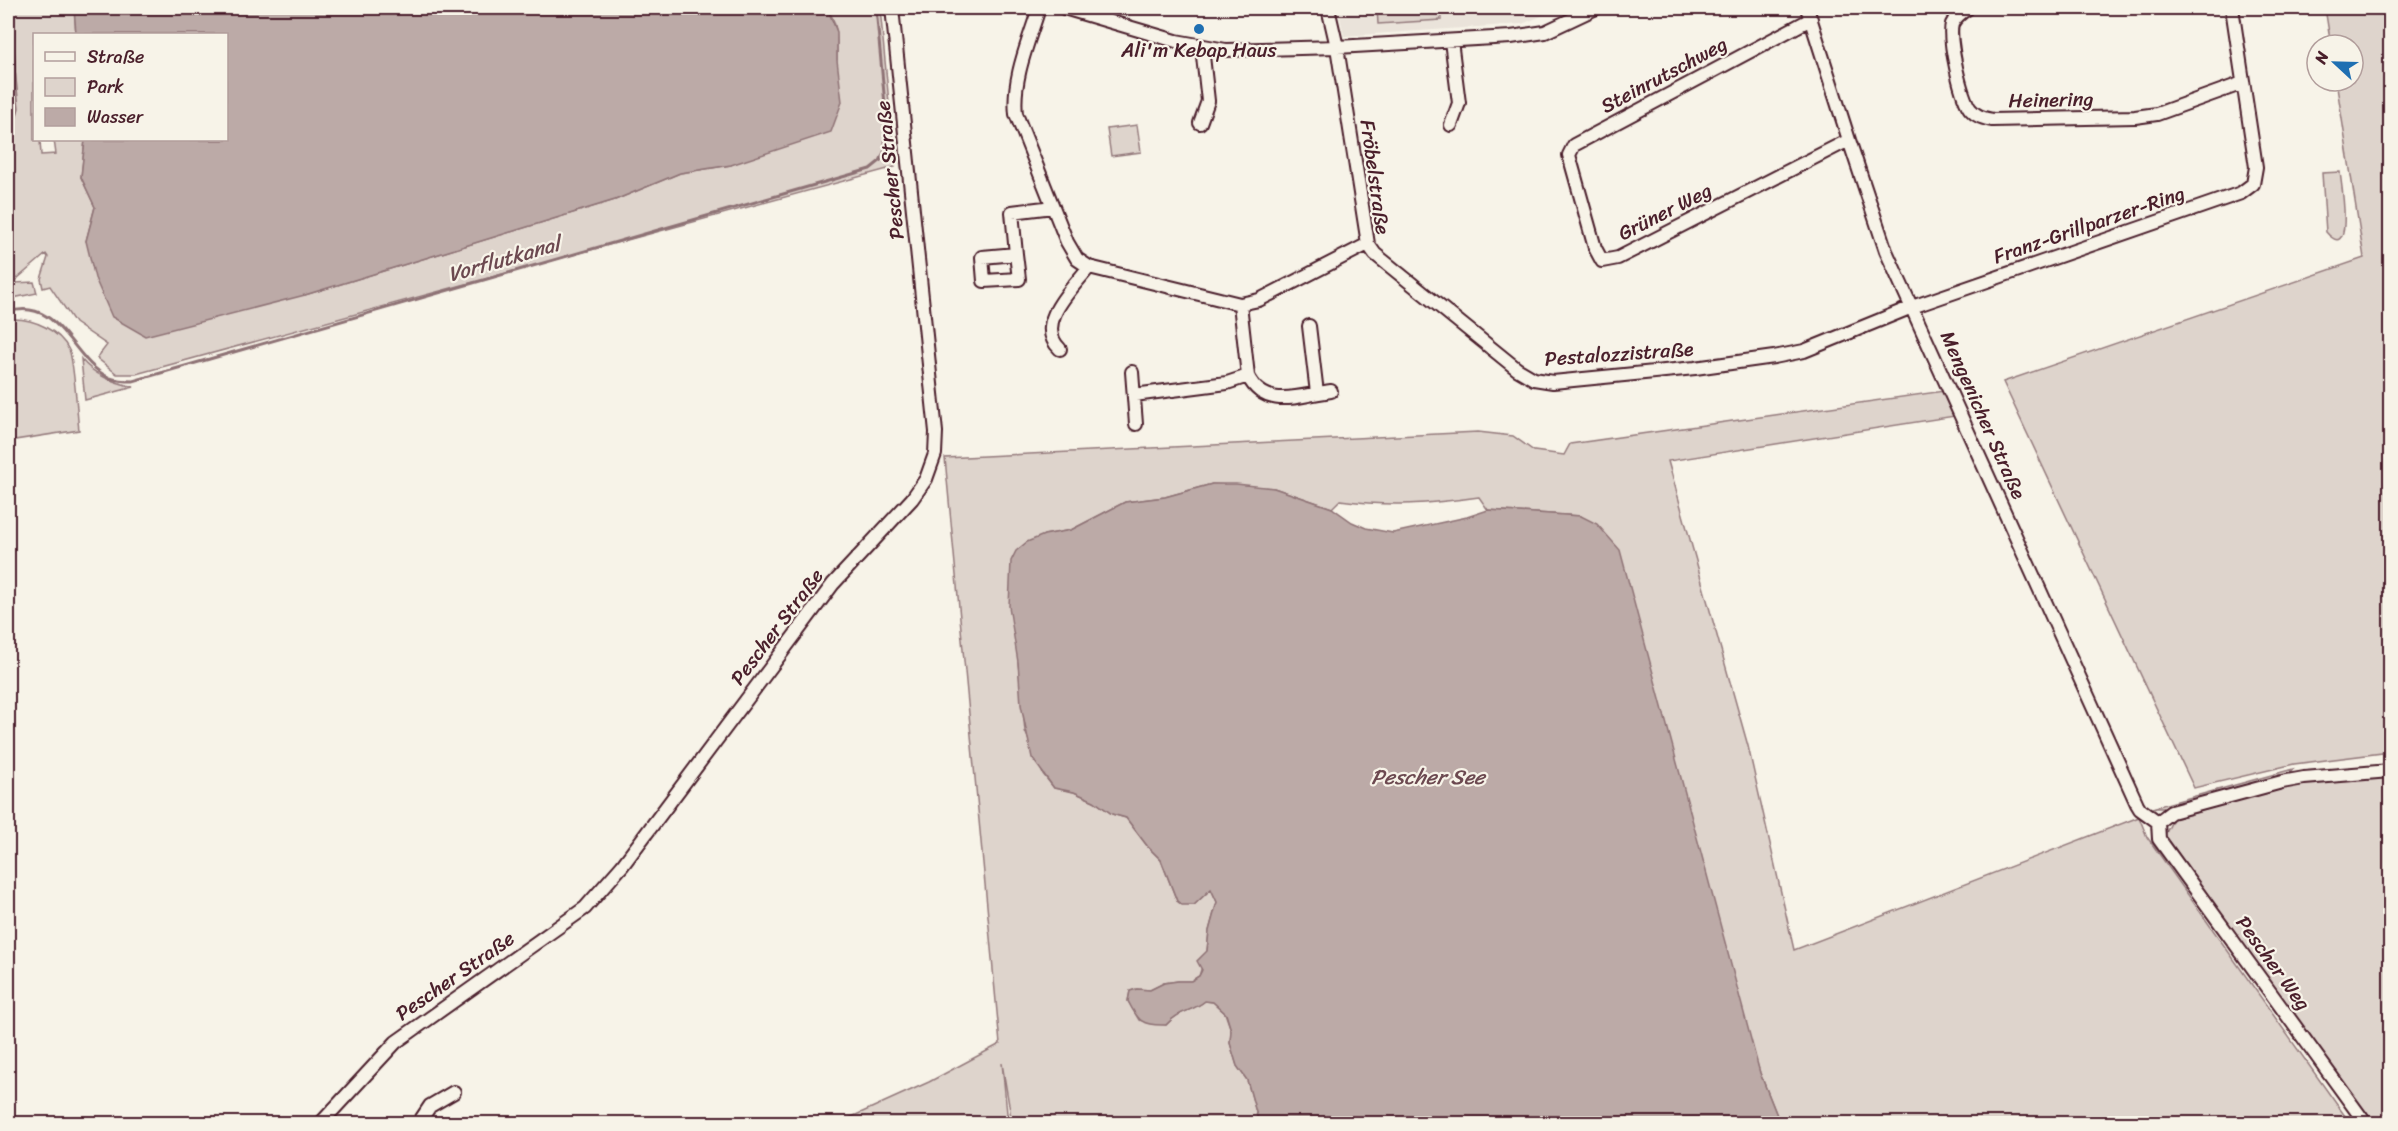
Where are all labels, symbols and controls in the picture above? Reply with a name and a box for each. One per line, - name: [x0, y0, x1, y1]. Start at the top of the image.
- marker: Ali'm Kebap Haus: [1192, 22, 1206, 36]
- street label: Steinrutschweg: [1594, 27, 1734, 123]
- legend: [33, 33, 228, 141]
- place label: Ali'm Kebap Haus: [1120, 33, 1278, 68]
- north arrow: [2305, 33, 2365, 93]
- text: Straße: [87, 41, 144, 73]
- text: N: [2306, 46, 2337, 69]
- text: Park: [87, 71, 124, 103]
- street label: Heinering: [2008, 82, 2094, 118]
- street label: Pescher Straße: [865, 99, 915, 241]
- text: Wasser: [87, 101, 145, 133]
- street label: Fröbelstraße: [1350, 117, 1400, 237]
- street label: Grüner Weg: [1612, 173, 1718, 251]
- street label: Franz-Grillparzer-Ring: [1988, 176, 2190, 274]
- water label: Vorflutkanal: [443, 223, 569, 293]
- street label: Mengenicher Straße: [1930, 325, 2036, 505]
- street label: Pestalozzistraße: [1543, 331, 1695, 377]
- street label: Pescher Straße: [721, 561, 833, 693]
- water label: Pescher See: [1371, 758, 1487, 796]
- street label: Pescher Weg: [2226, 908, 2320, 1018]
- street label: Pescher Straße: [388, 922, 522, 1030]

